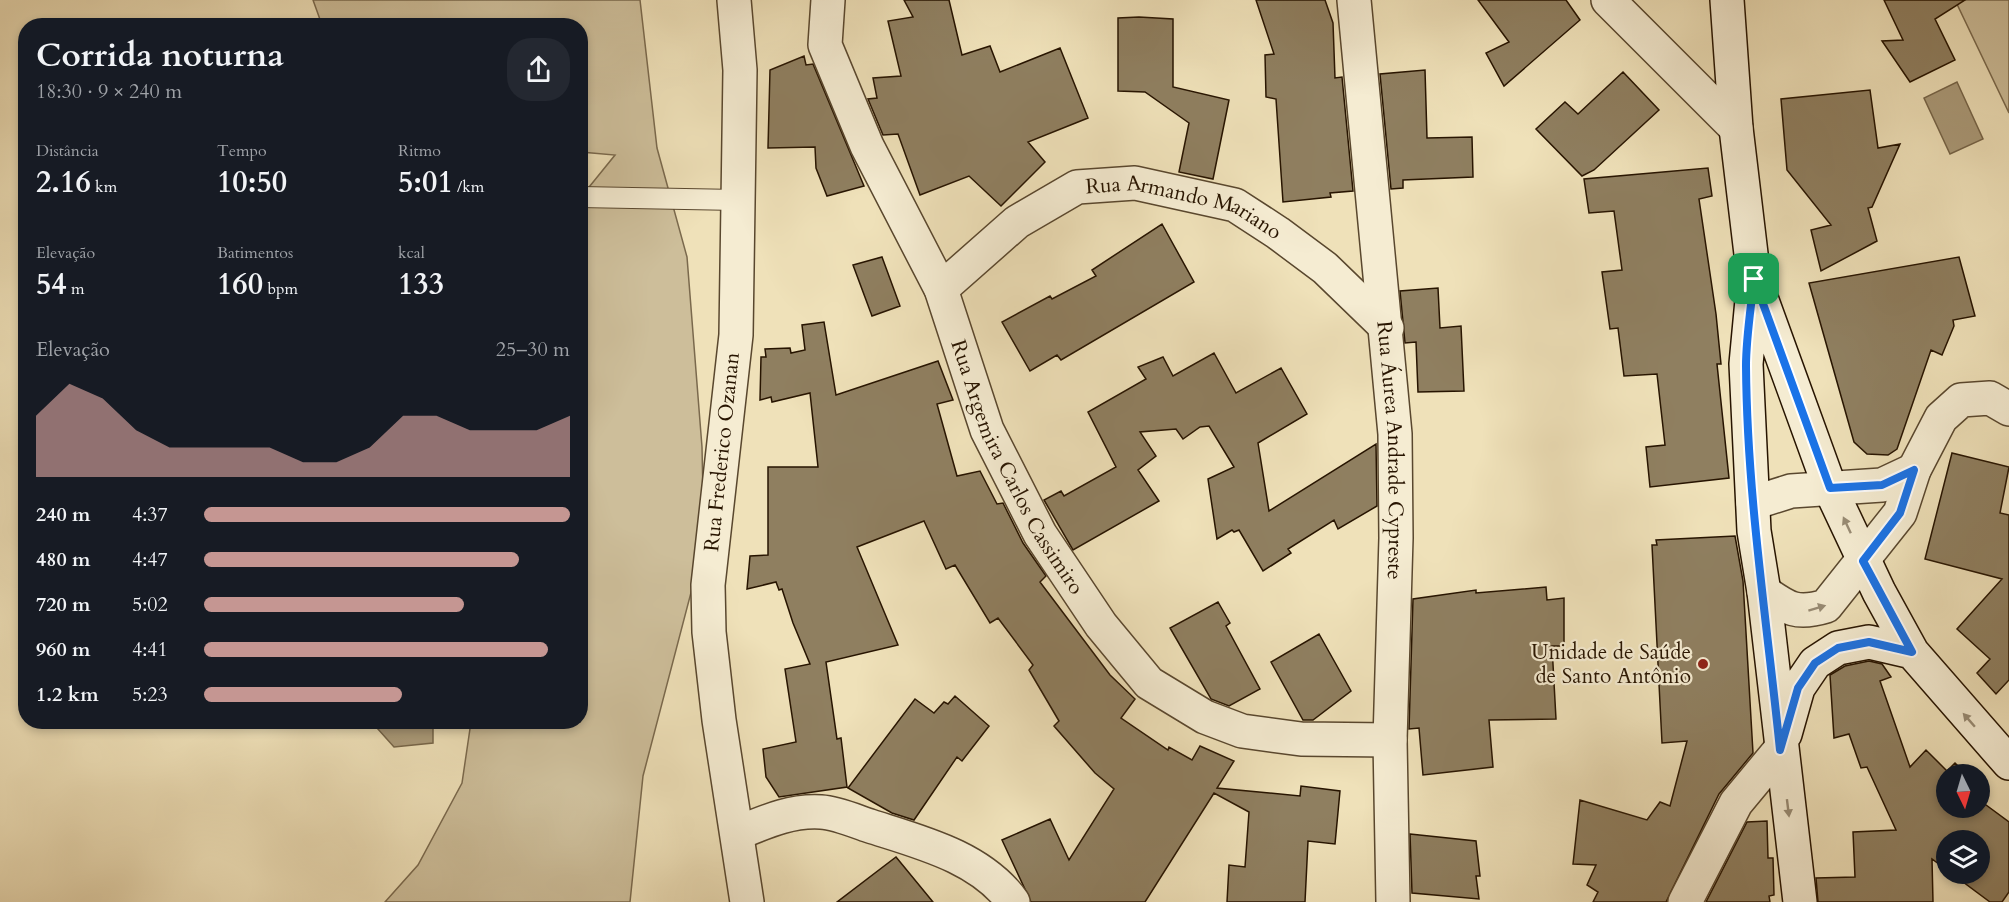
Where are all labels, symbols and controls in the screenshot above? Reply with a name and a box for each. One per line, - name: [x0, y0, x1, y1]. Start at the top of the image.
- text: Corrida noturna: [36, 33, 284, 78]
- button: share: [507, 38, 570, 101]
- text: 18:30 · 9 × 240 m: [36, 78, 182, 105]
- text: Distância: [36, 140, 99, 162]
- text: Tempo: [217, 140, 267, 162]
- text: Ritmo: [398, 140, 441, 162]
- text: 2.16: [36, 162, 91, 203]
- text: 10:50: [217, 162, 287, 203]
- text: 5:01: [398, 162, 453, 203]
- street label: Rua Armando Mariano: [1085, 168, 1288, 246]
- text: km: [91, 176, 117, 198]
- text: /km: [453, 176, 484, 198]
- text: Elevação: [36, 242, 95, 264]
- text: Batimentos: [217, 242, 293, 264]
- text: kcal: [398, 242, 425, 264]
- pin: [1728, 253, 1779, 304]
- icon: arrive: [1737, 262, 1770, 295]
- text: 54: [36, 264, 67, 305]
- text: 160: [217, 264, 263, 305]
- text: 133: [398, 264, 444, 305]
- text: m: [67, 278, 85, 300]
- text: bpm: [263, 278, 298, 300]
- street label: Rua Áurea Andrade Cypreste: [1370, 320, 1411, 580]
- text: Elevação: [36, 336, 110, 363]
- text: 25–30 m: [496, 336, 570, 363]
- street label: Rua Argemira Carlos Cassimiro: [944, 336, 1091, 600]
- street label: Rua Frederico Ozanan: [697, 351, 747, 553]
- text: 240 m: [36, 501, 91, 528]
- text: 4:37: [132, 501, 168, 528]
- one-way arrow: [1842, 516, 1851, 533]
- text: 480 m: [36, 546, 91, 573]
- text: 4:47: [132, 546, 168, 573]
- text: 720 m: [36, 591, 91, 618]
- text: 5:02: [132, 591, 168, 618]
- one-way arrow: [1808, 603, 1826, 612]
- text: 960 m: [36, 636, 91, 663]
- text: 4:41: [132, 636, 168, 663]
- place label: Unidade de Saúde de Santo Antônio: [1531, 638, 1691, 691]
- marker: Unidade de Saúde de Santo Antônio: [1696, 657, 1710, 671]
- text: 1.2 km: [36, 681, 99, 708]
- text: 5:23: [132, 681, 168, 708]
- one-way arrow: [1963, 713, 1976, 728]
- north arrow: [1936, 764, 1990, 818]
- map controls: [1936, 764, 1990, 884]
- one-way arrow: [1783, 798, 1792, 817]
- button: layers: [1936, 830, 1990, 884]

